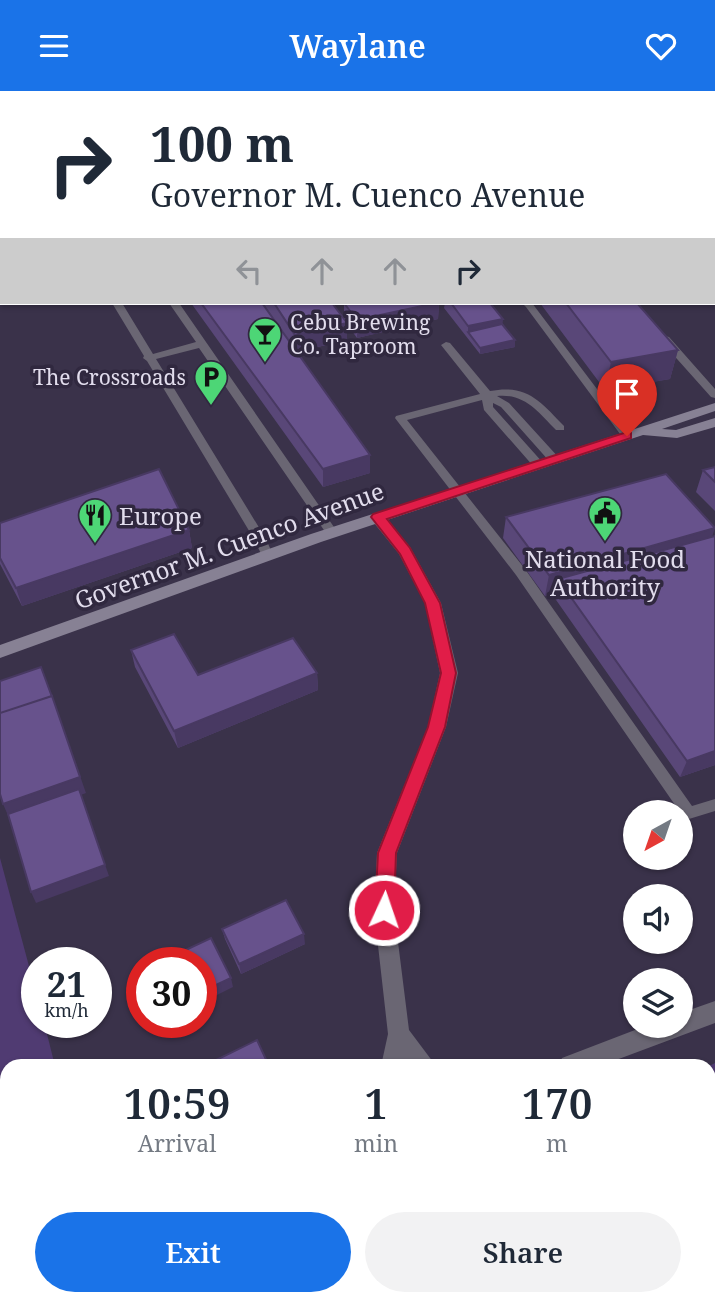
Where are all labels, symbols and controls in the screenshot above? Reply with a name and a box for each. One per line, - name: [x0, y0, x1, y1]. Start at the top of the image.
- text: Waylane: [289, 24, 426, 67]
- icon: menu: [35, 27, 73, 65]
- icon: heart: [642, 27, 680, 65]
- text: 100 m: [150, 110, 294, 176]
- icon: right: [35, 119, 126, 210]
- text: Governor M. Cuenco Avenue: [150, 173, 586, 216]
- icon: left: [230, 252, 268, 290]
- icon: ahead: [303, 252, 341, 290]
- icon: ahead: [376, 252, 414, 290]
- icon: right: [449, 252, 487, 290]
- place label: Cebu Brewing Co. Taproom: [290, 308, 431, 360]
- bar icon: Cebu Brewing Co. Taproom: [246, 315, 284, 364]
- parking icon: The Crossroads: [192, 358, 230, 407]
- place label: The Crossroads: [33, 363, 186, 391]
- pin: [597, 364, 657, 436]
- icon: arrive: [608, 375, 646, 413]
- street label: Governor M. Cuenco Avenue: [70, 474, 388, 616]
- public building icon: National Food Authority: [586, 494, 624, 543]
- restaurant icon: Europe: [76, 496, 114, 545]
- place label: Europe: [119, 499, 202, 532]
- place label: National Food Authority: [525, 542, 685, 603]
- north arrow: [623, 800, 693, 870]
- map controls: [623, 800, 693, 1038]
- position arrow: [347, 873, 421, 947]
- button: sound: [623, 884, 693, 954]
- speed limit sign: 30: [126, 947, 217, 1038]
- text: 21: [47, 960, 86, 1007]
- button: layers: [623, 968, 693, 1038]
- text: km/h: [44, 998, 89, 1022]
- text: 10:59: [124, 1074, 231, 1131]
- text: 1: [364, 1074, 388, 1131]
- text: 170: [522, 1074, 592, 1131]
- text: Arrival: [138, 1127, 216, 1159]
- text: min: [354, 1127, 398, 1159]
- text: m: [546, 1127, 568, 1159]
- button: Exit: [35, 1212, 351, 1292]
- button: Share: [365, 1212, 681, 1292]

